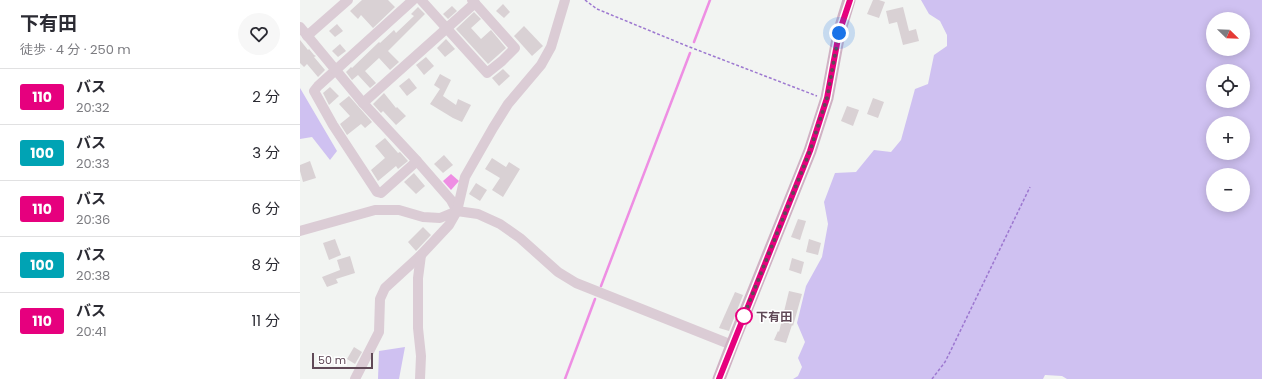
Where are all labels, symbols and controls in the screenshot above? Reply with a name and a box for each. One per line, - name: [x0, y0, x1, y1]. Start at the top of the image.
- text: 下有田: [20, 10, 77, 37]
- north arrow: [1206, 12, 1250, 56]
- map controls: [1206, 12, 1250, 212]
- button: heart: [238, 13, 280, 55]
- your location: [829, 23, 849, 43]
- text: 徒歩 · 4 分 · 250 m: [20, 40, 131, 59]
- button: locate: [1206, 64, 1250, 108]
- text: バス: [76, 76, 106, 97]
- text: 2 分: [252, 86, 280, 107]
- text: 110: [32, 87, 52, 107]
- text: 20:32: [76, 98, 110, 117]
- button: +: [1206, 116, 1250, 160]
- text: バス: [76, 132, 106, 153]
- text: 3 分: [252, 142, 280, 163]
- text: 100: [30, 143, 54, 163]
- text: 20:33: [76, 154, 110, 173]
- button: −: [1206, 168, 1250, 212]
- text: バス: [76, 188, 106, 209]
- text: 6 分: [251, 198, 280, 219]
- text: 110: [32, 199, 52, 219]
- text: 20:36: [76, 210, 110, 229]
- text: バス: [76, 244, 106, 265]
- text: 8 分: [252, 254, 280, 275]
- text: 100: [30, 255, 54, 275]
- text: 20:38: [76, 266, 110, 285]
- text: バス: [76, 300, 106, 321]
- marker: 下有田: [735, 307, 753, 325]
- place label: 下有田: [756, 308, 792, 325]
- text: 11 分: [251, 310, 280, 331]
- text: 110: [32, 311, 52, 331]
- text: 20:41: [76, 322, 107, 341]
- scale bar: [312, 351, 373, 370]
- text: 50 m: [318, 352, 346, 368]

